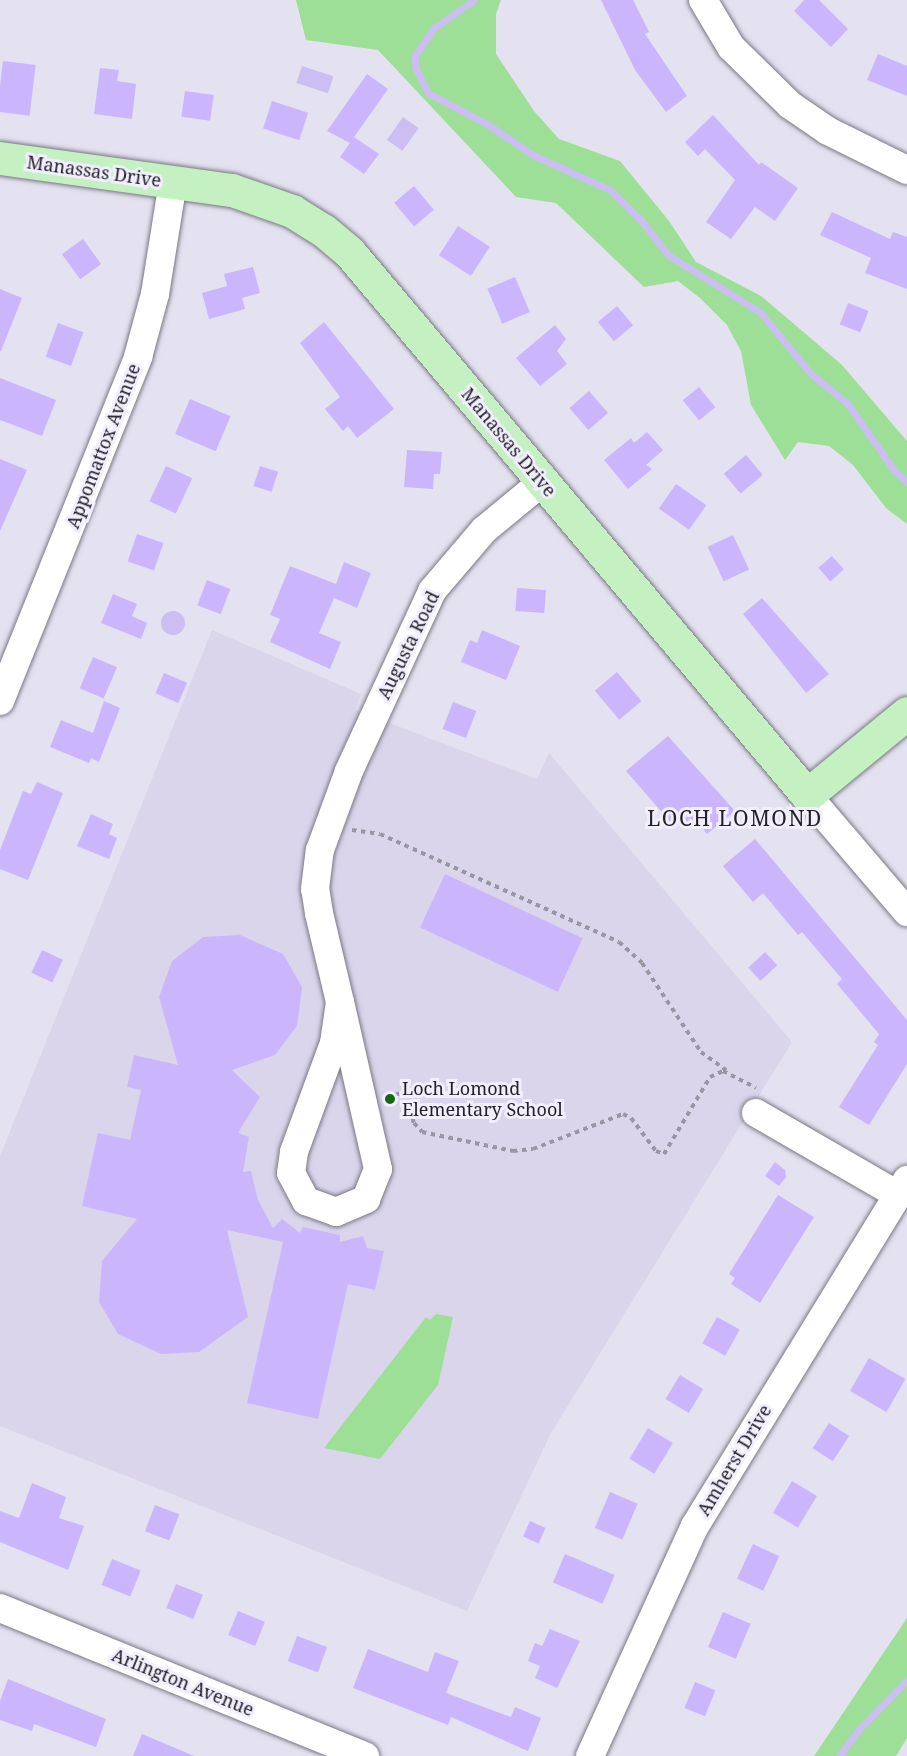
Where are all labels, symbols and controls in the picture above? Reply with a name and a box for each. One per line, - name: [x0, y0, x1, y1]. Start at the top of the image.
- street label: Manassas Drive: [26, 151, 162, 191]
- street label: Appomattox Avenue: [62, 361, 144, 531]
- street label: Manassas Drive: [457, 383, 561, 501]
- street label: Augusta Road: [373, 587, 443, 703]
- district label: LOCH LOMOND: [647, 805, 823, 831]
- place label: Loch Lomond Elementary School: [402, 1078, 563, 1120]
- marker: Loch Lomond Elementary School: [383, 1092, 397, 1106]
- street label: Amherst Drive: [692, 1401, 776, 1519]
- street label: Arlington Avenue: [109, 1644, 257, 1720]

